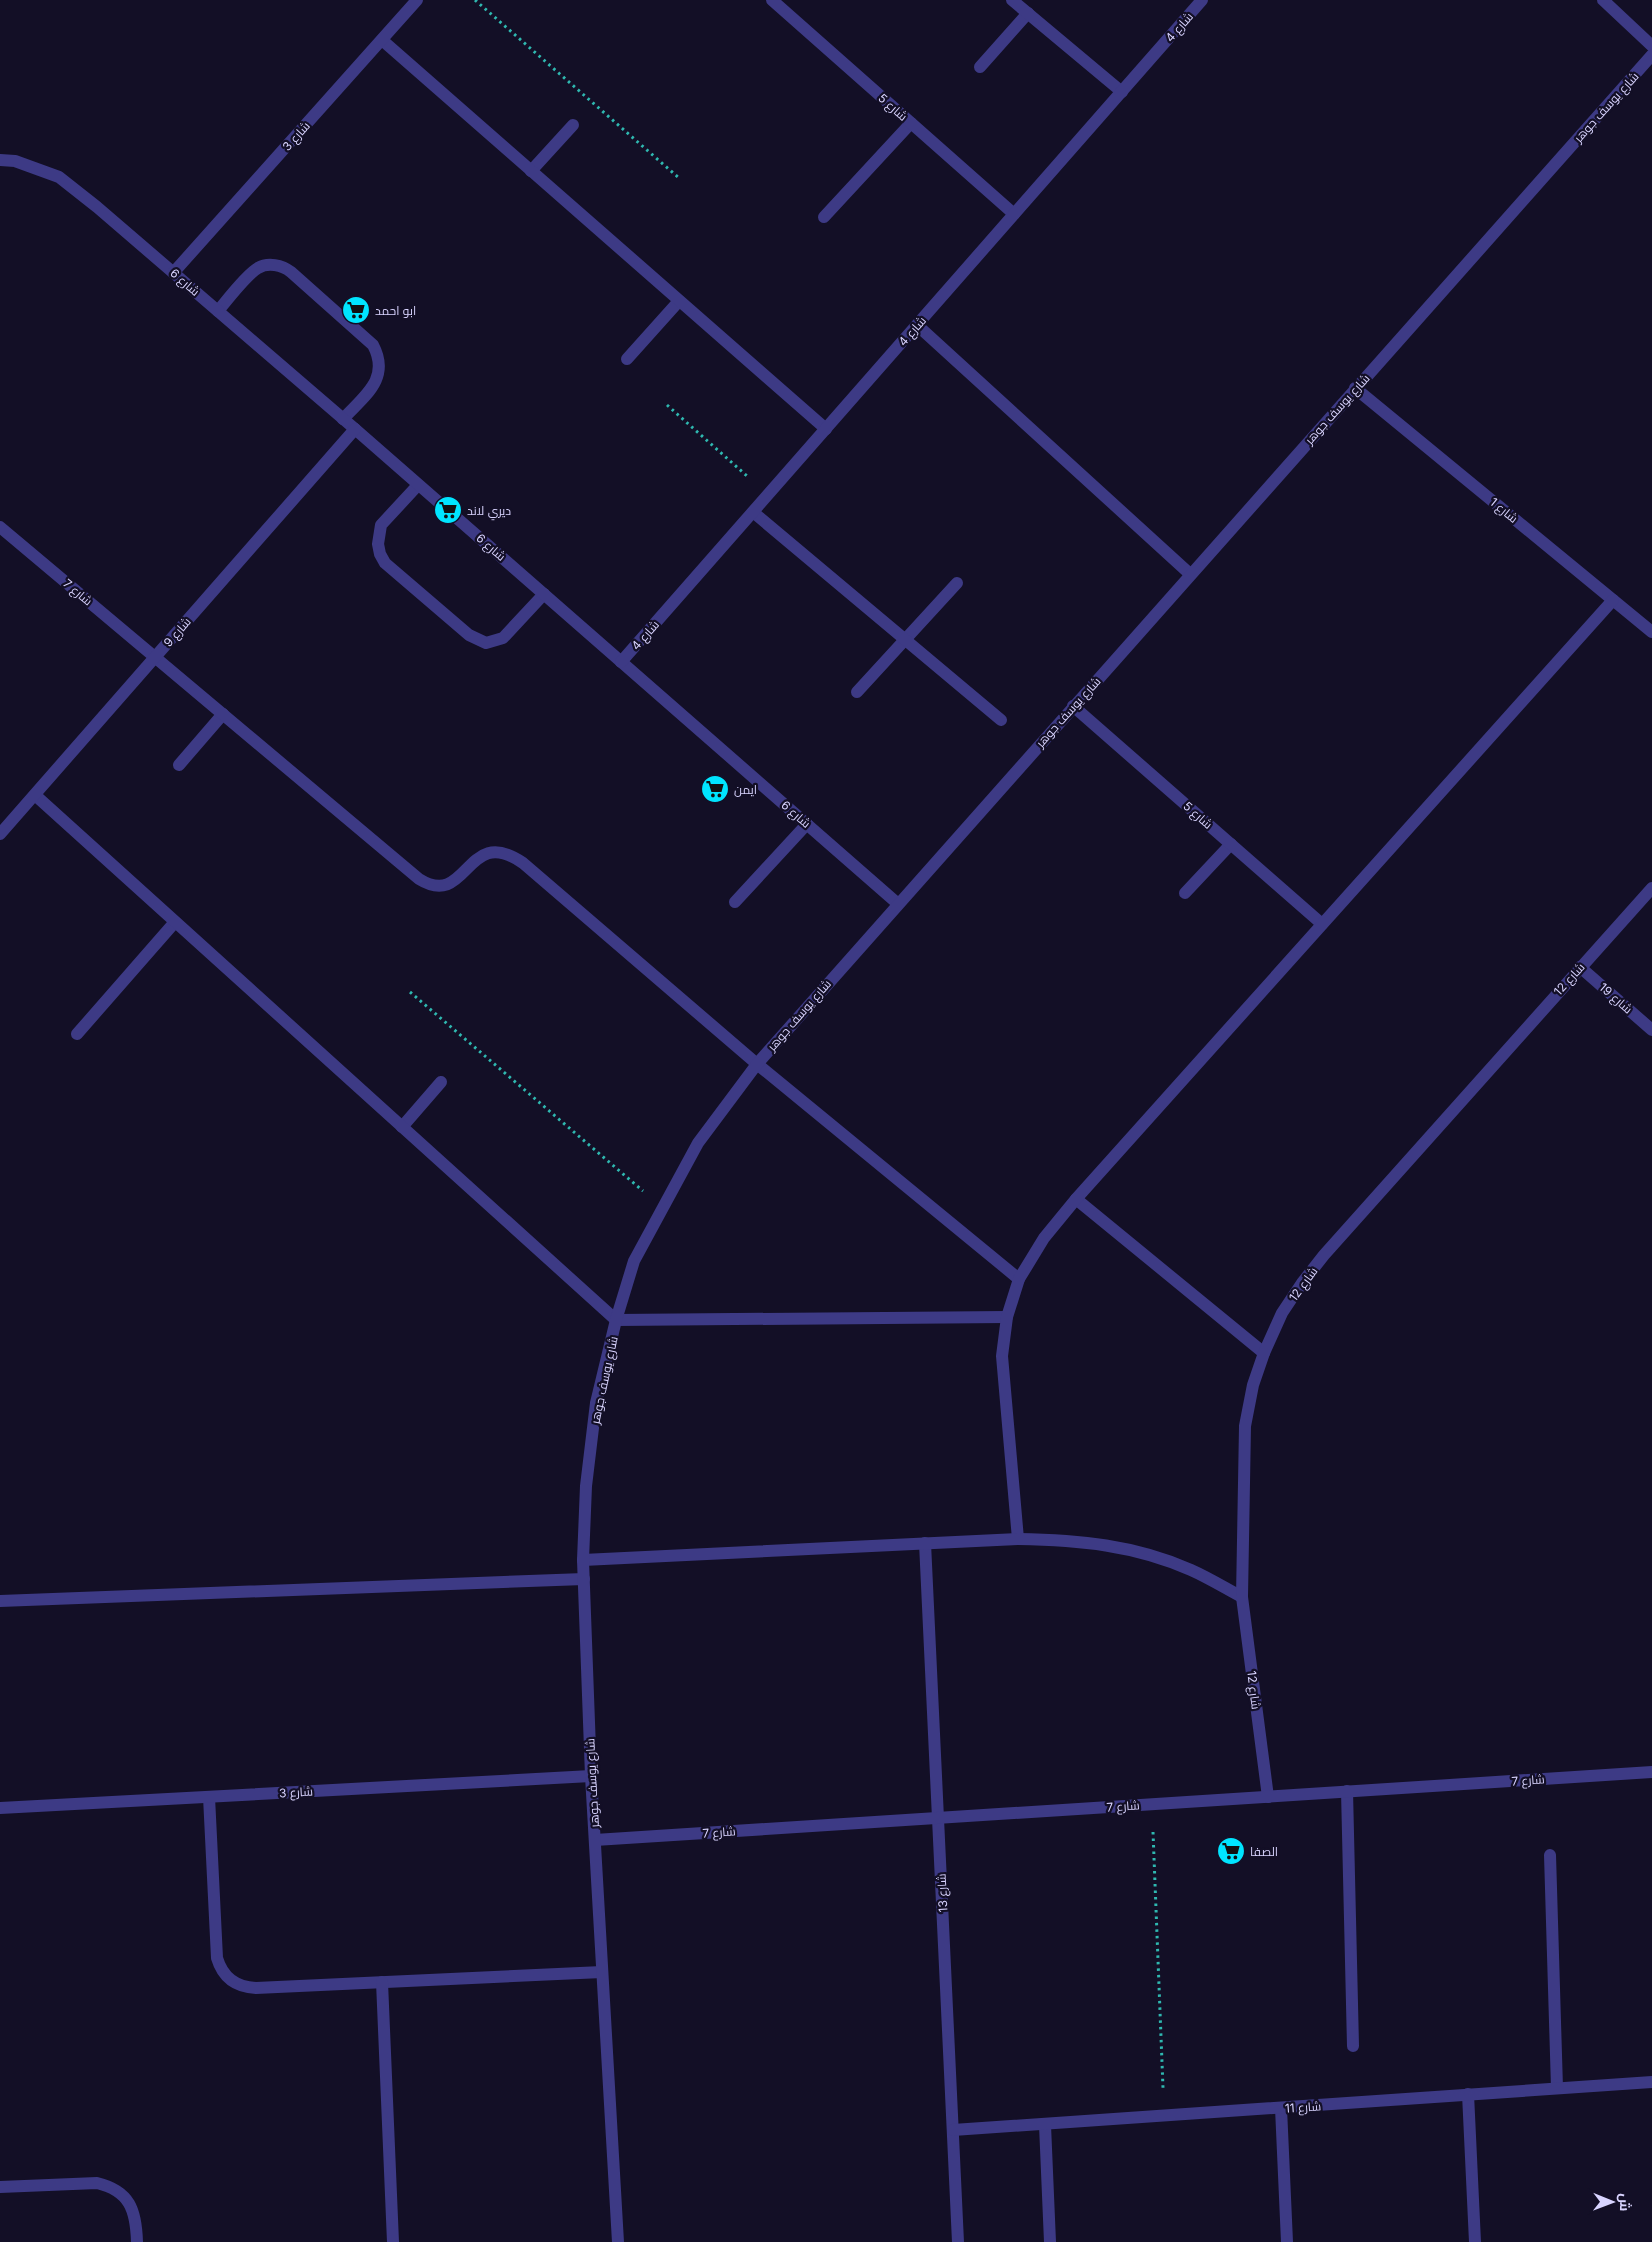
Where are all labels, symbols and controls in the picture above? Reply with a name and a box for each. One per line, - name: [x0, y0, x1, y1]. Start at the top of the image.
- street label: شارع 4: [1162, 9, 1197, 46]
- street label: شارع يوسف جوهر: [1570, 69, 1642, 147]
- street label: شارع 5: [875, 90, 911, 125]
- street label: شارع 3: [279, 118, 314, 154]
- street label: شارع 6: [167, 265, 203, 300]
- supermarket icon: ابو احمد: [341, 295, 371, 325]
- place label: ابو احمد: [375, 303, 416, 318]
- street label: شارع 4: [895, 313, 930, 350]
- street label: شارع يوسف جوهر: [1301, 371, 1373, 449]
- street label: شارع 1: [1486, 494, 1521, 527]
- supermarket icon: ديري لاند: [433, 495, 463, 525]
- place label: ديري لاند: [467, 503, 511, 521]
- street label: شارع 6: [473, 530, 509, 565]
- street label: شارع 7: [60, 576, 96, 609]
- street label: شارع 9: [160, 614, 195, 650]
- street label: شارع 4: [628, 617, 663, 654]
- street label: شارع يوسف جوهر: [1032, 674, 1104, 752]
- supermarket icon: ايمن: [700, 774, 730, 804]
- place label: ايمن: [734, 782, 757, 797]
- street label: شارع 6: [778, 797, 814, 832]
- street label: شارع 5: [1180, 798, 1216, 833]
- street label: شارع 12: [1550, 960, 1588, 999]
- street label: شارع يوسف جوهر: [763, 976, 835, 1055]
- street label: شارع 19: [1596, 980, 1636, 1017]
- street label: شارع 12: [1286, 1264, 1321, 1305]
- street label: شارع يوسف جوهر: [587, 1335, 622, 1427]
- street label: شارع 12: [1243, 1670, 1264, 1710]
- street label: شارع يوسف جوهر: [582, 1738, 603, 1829]
- street label: شارع 7: [1511, 1771, 1545, 1790]
- street label: شارع 3: [279, 1784, 314, 1801]
- street label: شارع 7: [1106, 1797, 1140, 1816]
- street label: شارع 7: [702, 1823, 736, 1842]
- supermarket icon: الصفا: [1216, 1836, 1246, 1866]
- place label: الصفا: [1250, 1844, 1278, 1859]
- street label: شارع 13: [933, 1873, 952, 1913]
- street label: شارع 11: [1284, 2098, 1322, 2117]
- north arrow: [1587, 2177, 1637, 2227]
- text: ش: [1616, 2193, 1634, 2211]

